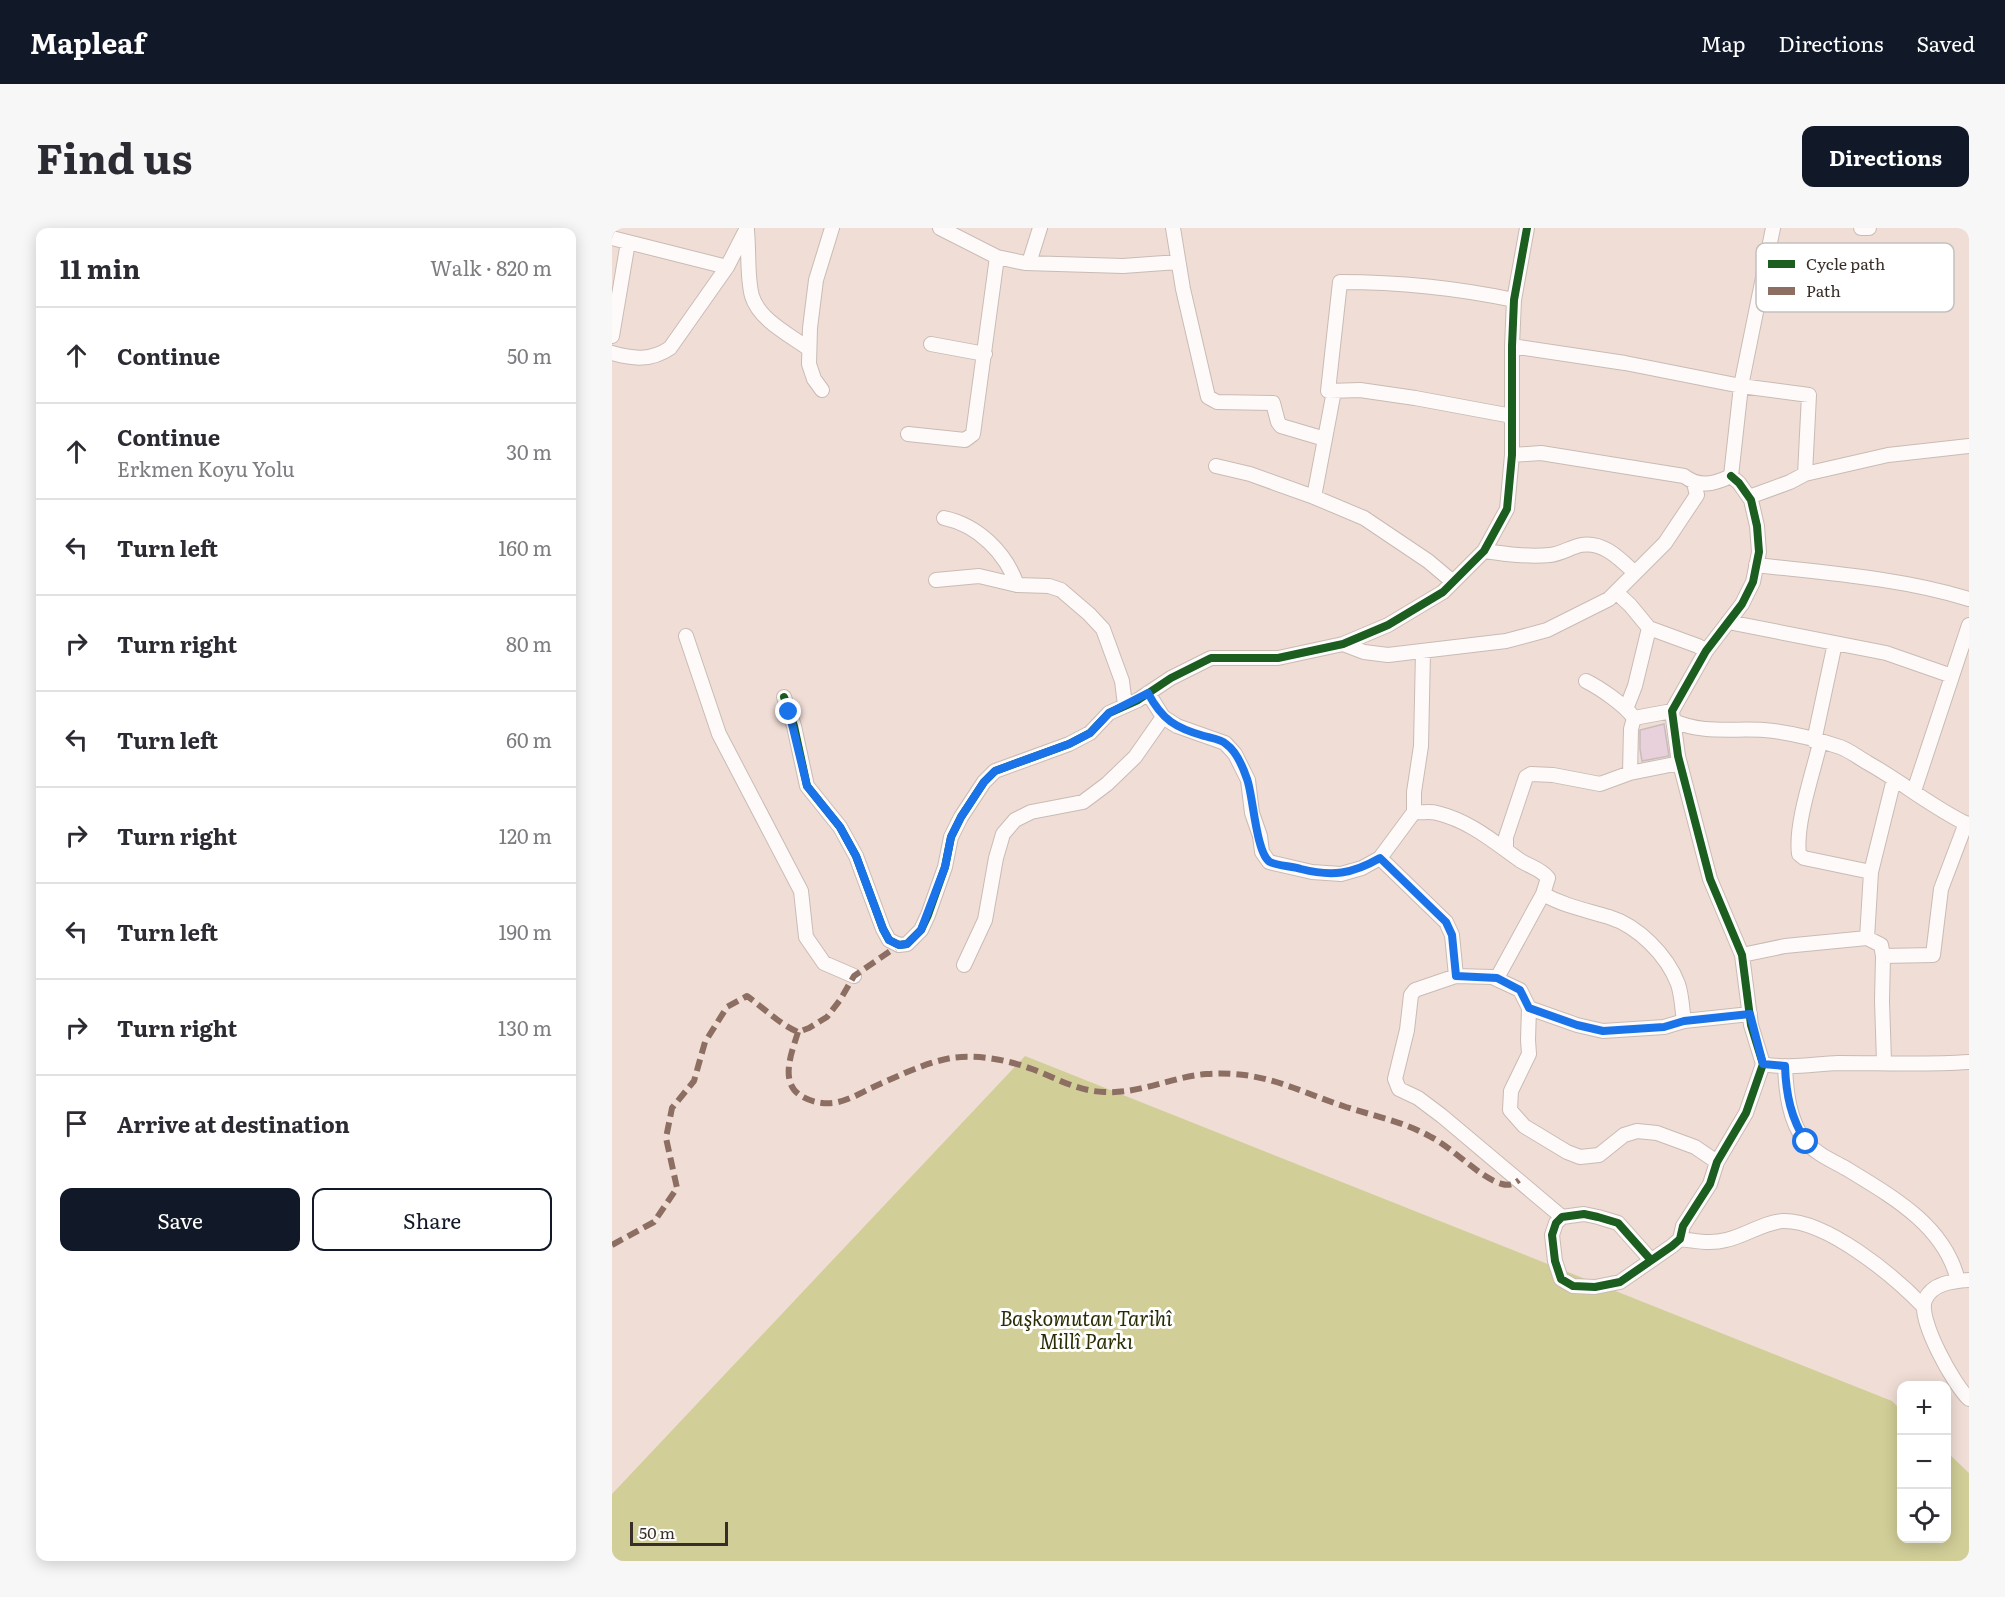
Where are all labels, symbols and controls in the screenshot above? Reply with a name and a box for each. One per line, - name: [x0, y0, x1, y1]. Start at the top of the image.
- text: Mapleaf: [30, 21, 145, 63]
- text: Map: [1701, 27, 1746, 58]
- text: Directions: [1779, 27, 1884, 58]
- text: Saved: [1917, 27, 1975, 58]
- text: Find us: [36, 125, 193, 187]
- button: Directions: [1802, 126, 1969, 187]
- legend: [1756, 243, 1954, 312]
- text: 11 min: [60, 248, 140, 287]
- text: Cycle path: [1806, 251, 1886, 275]
- text: Walk · 820 m: [430, 252, 552, 282]
- text: Path: [1806, 278, 1841, 302]
- icon: ahead: [60, 339, 93, 372]
- text: Continue: [117, 339, 220, 372]
- text: 50 m: [507, 340, 552, 370]
- text: Continue: [117, 420, 220, 453]
- icon: ahead: [60, 435, 93, 468]
- text: 30 m: [506, 436, 552, 466]
- text: Erkmen Koyu Yolu: [117, 453, 295, 483]
- icon: left: [60, 531, 93, 564]
- text: Turn left: [117, 531, 218, 564]
- text: 160 m: [498, 532, 552, 562]
- icon: right: [60, 627, 93, 660]
- text: Turn right: [117, 627, 237, 660]
- text: 80 m: [506, 628, 552, 658]
- route end: [775, 698, 801, 724]
- icon: left: [60, 723, 93, 756]
- text: Turn left: [117, 723, 218, 756]
- text: 60 m: [506, 724, 552, 754]
- icon: right: [60, 819, 93, 852]
- text: Turn right: [117, 819, 237, 852]
- text: 120 m: [499, 820, 552, 850]
- icon: left: [60, 915, 93, 948]
- text: Turn left: [117, 915, 218, 948]
- text: 190 m: [498, 916, 552, 946]
- icon: right: [60, 1011, 93, 1044]
- text: Turn right: [117, 1011, 237, 1044]
- text: 130 m: [498, 1012, 552, 1042]
- icon: arrive: [60, 1107, 93, 1140]
- text: Arrive at destination: [117, 1107, 350, 1140]
- route start: [1792, 1128, 1818, 1154]
- button: Save: [60, 1188, 300, 1251]
- button: Share: [312, 1188, 552, 1251]
- park label: Başkomutan Tarihî Millî Parkı: [1000, 1302, 1172, 1355]
- map controls: [1897, 1381, 1951, 1543]
- button: +: [1897, 1381, 1951, 1435]
- button: −: [1897, 1435, 1951, 1489]
- button: locate: [1897, 1489, 1951, 1543]
- scale bar: [630, 1519, 728, 1546]
- text: 50 m: [639, 1520, 675, 1544]

